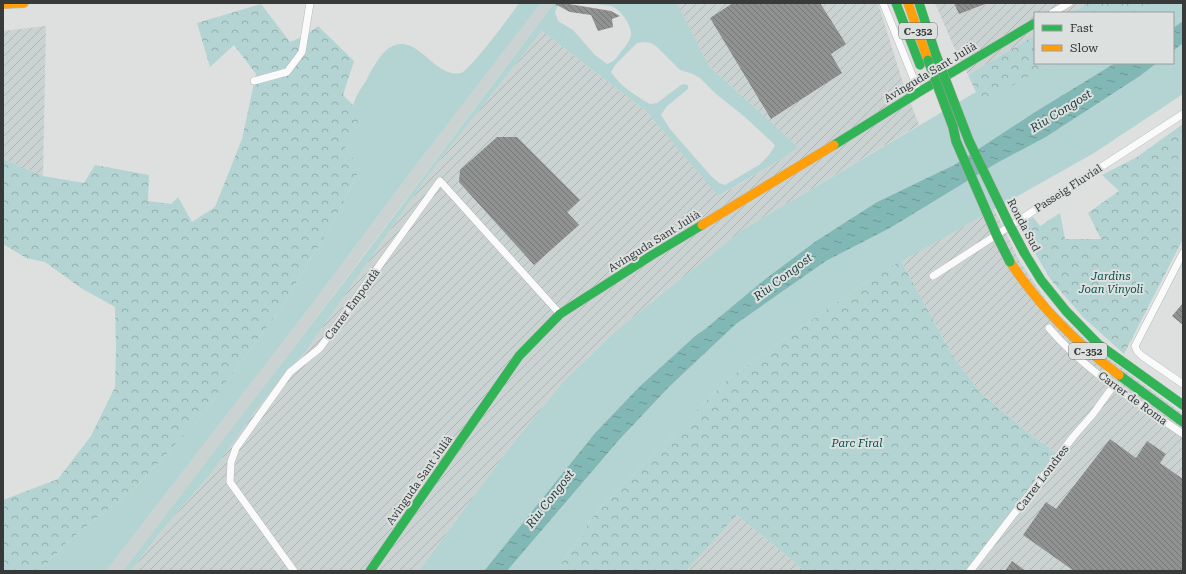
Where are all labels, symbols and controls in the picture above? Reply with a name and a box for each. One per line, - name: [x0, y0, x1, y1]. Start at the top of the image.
- legend: [1034, 12, 1174, 64]
- text: Fast: [1070, 21, 1094, 35]
- road number: C-352: [899, 23, 937, 39]
- street label: Avinguda Sant Julià: [882, 40, 979, 105]
- text: Slow: [1070, 41, 1098, 55]
- water label: Riu Congost: [1027, 86, 1095, 136]
- street label: Passeig Fluvial: [1032, 161, 1105, 215]
- street label: Ronda Sud: [1004, 197, 1043, 254]
- street label: Avinguda Sant Julià: [606, 208, 703, 275]
- water label: Riu Congost: [750, 250, 815, 304]
- street label: Carrer Empordà: [322, 266, 383, 342]
- park label: Jardins Joan Vinyoli: [1078, 270, 1144, 296]
- road number: C-352: [1069, 343, 1107, 359]
- street label: Carrer de Roma: [1096, 369, 1170, 428]
- street label: Avinguda Sant Julià: [384, 433, 455, 527]
- park label: Parc Firal: [831, 437, 882, 450]
- street label: Carrer Londres: [1013, 443, 1072, 514]
- water label: Riu Congost: [522, 467, 577, 532]

